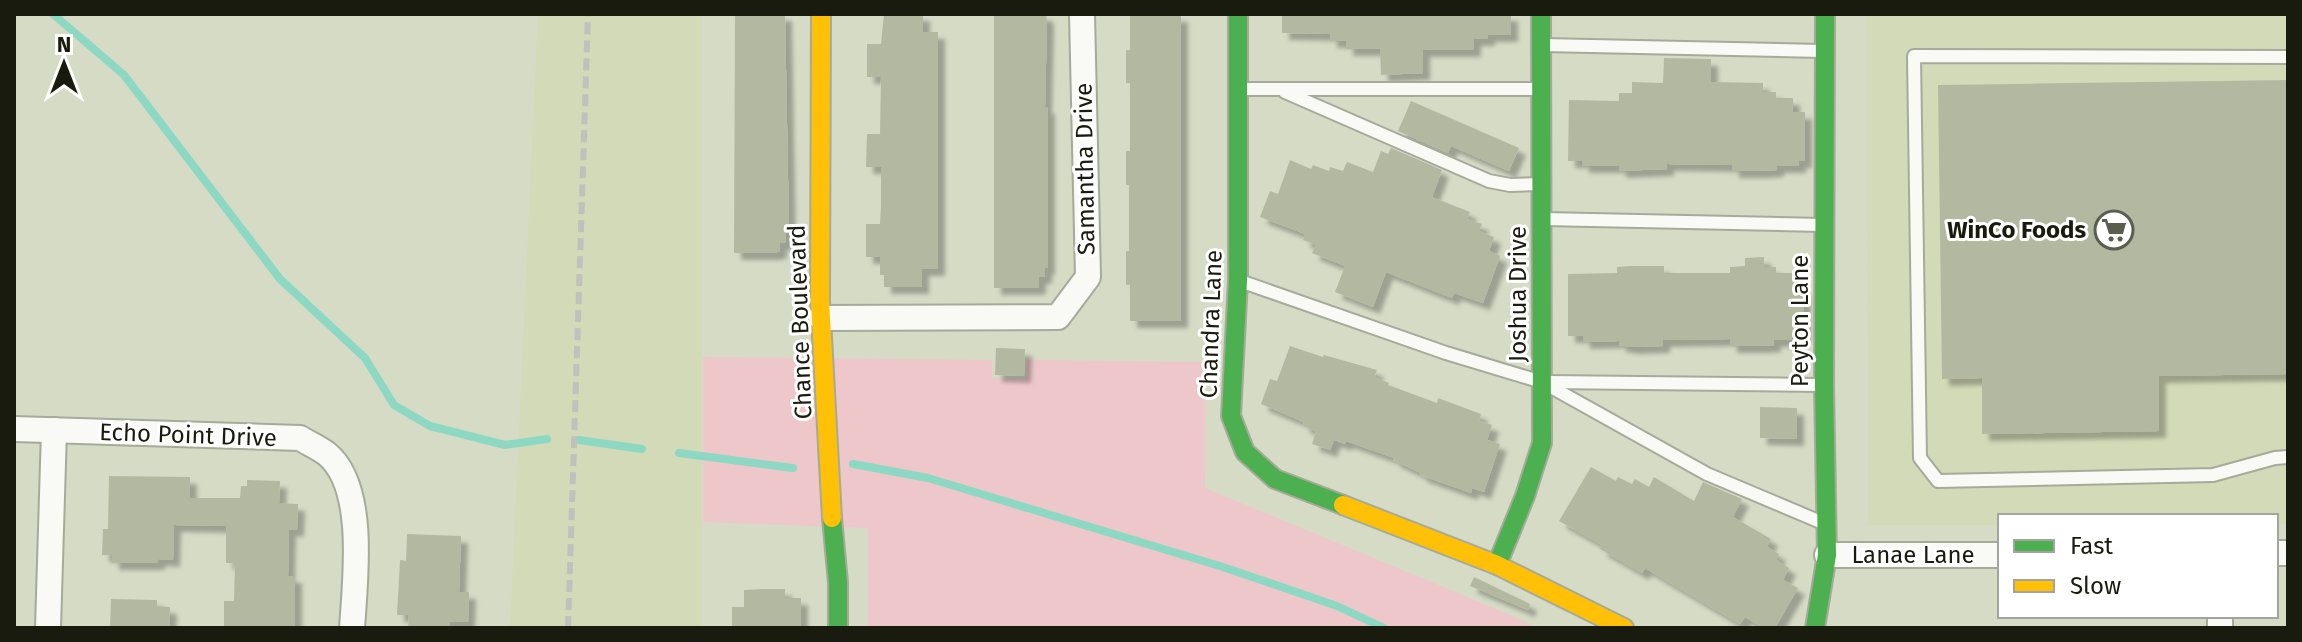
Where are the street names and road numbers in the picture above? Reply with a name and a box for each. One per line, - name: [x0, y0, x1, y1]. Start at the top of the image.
- street label: Samantha Drive: [1069, 83, 1101, 255]
- street label: Chance Boulevard: [783, 224, 817, 420]
- street label: Joshua Drive: [1504, 226, 1532, 362]
- street label: Chandra Lane: [1194, 249, 1228, 399]
- street label: Peyton Lane: [1786, 255, 1814, 387]
- street label: Echo Point Drive: [99, 418, 277, 452]
- street label: Lanae Lane: [1851, 541, 1975, 569]

